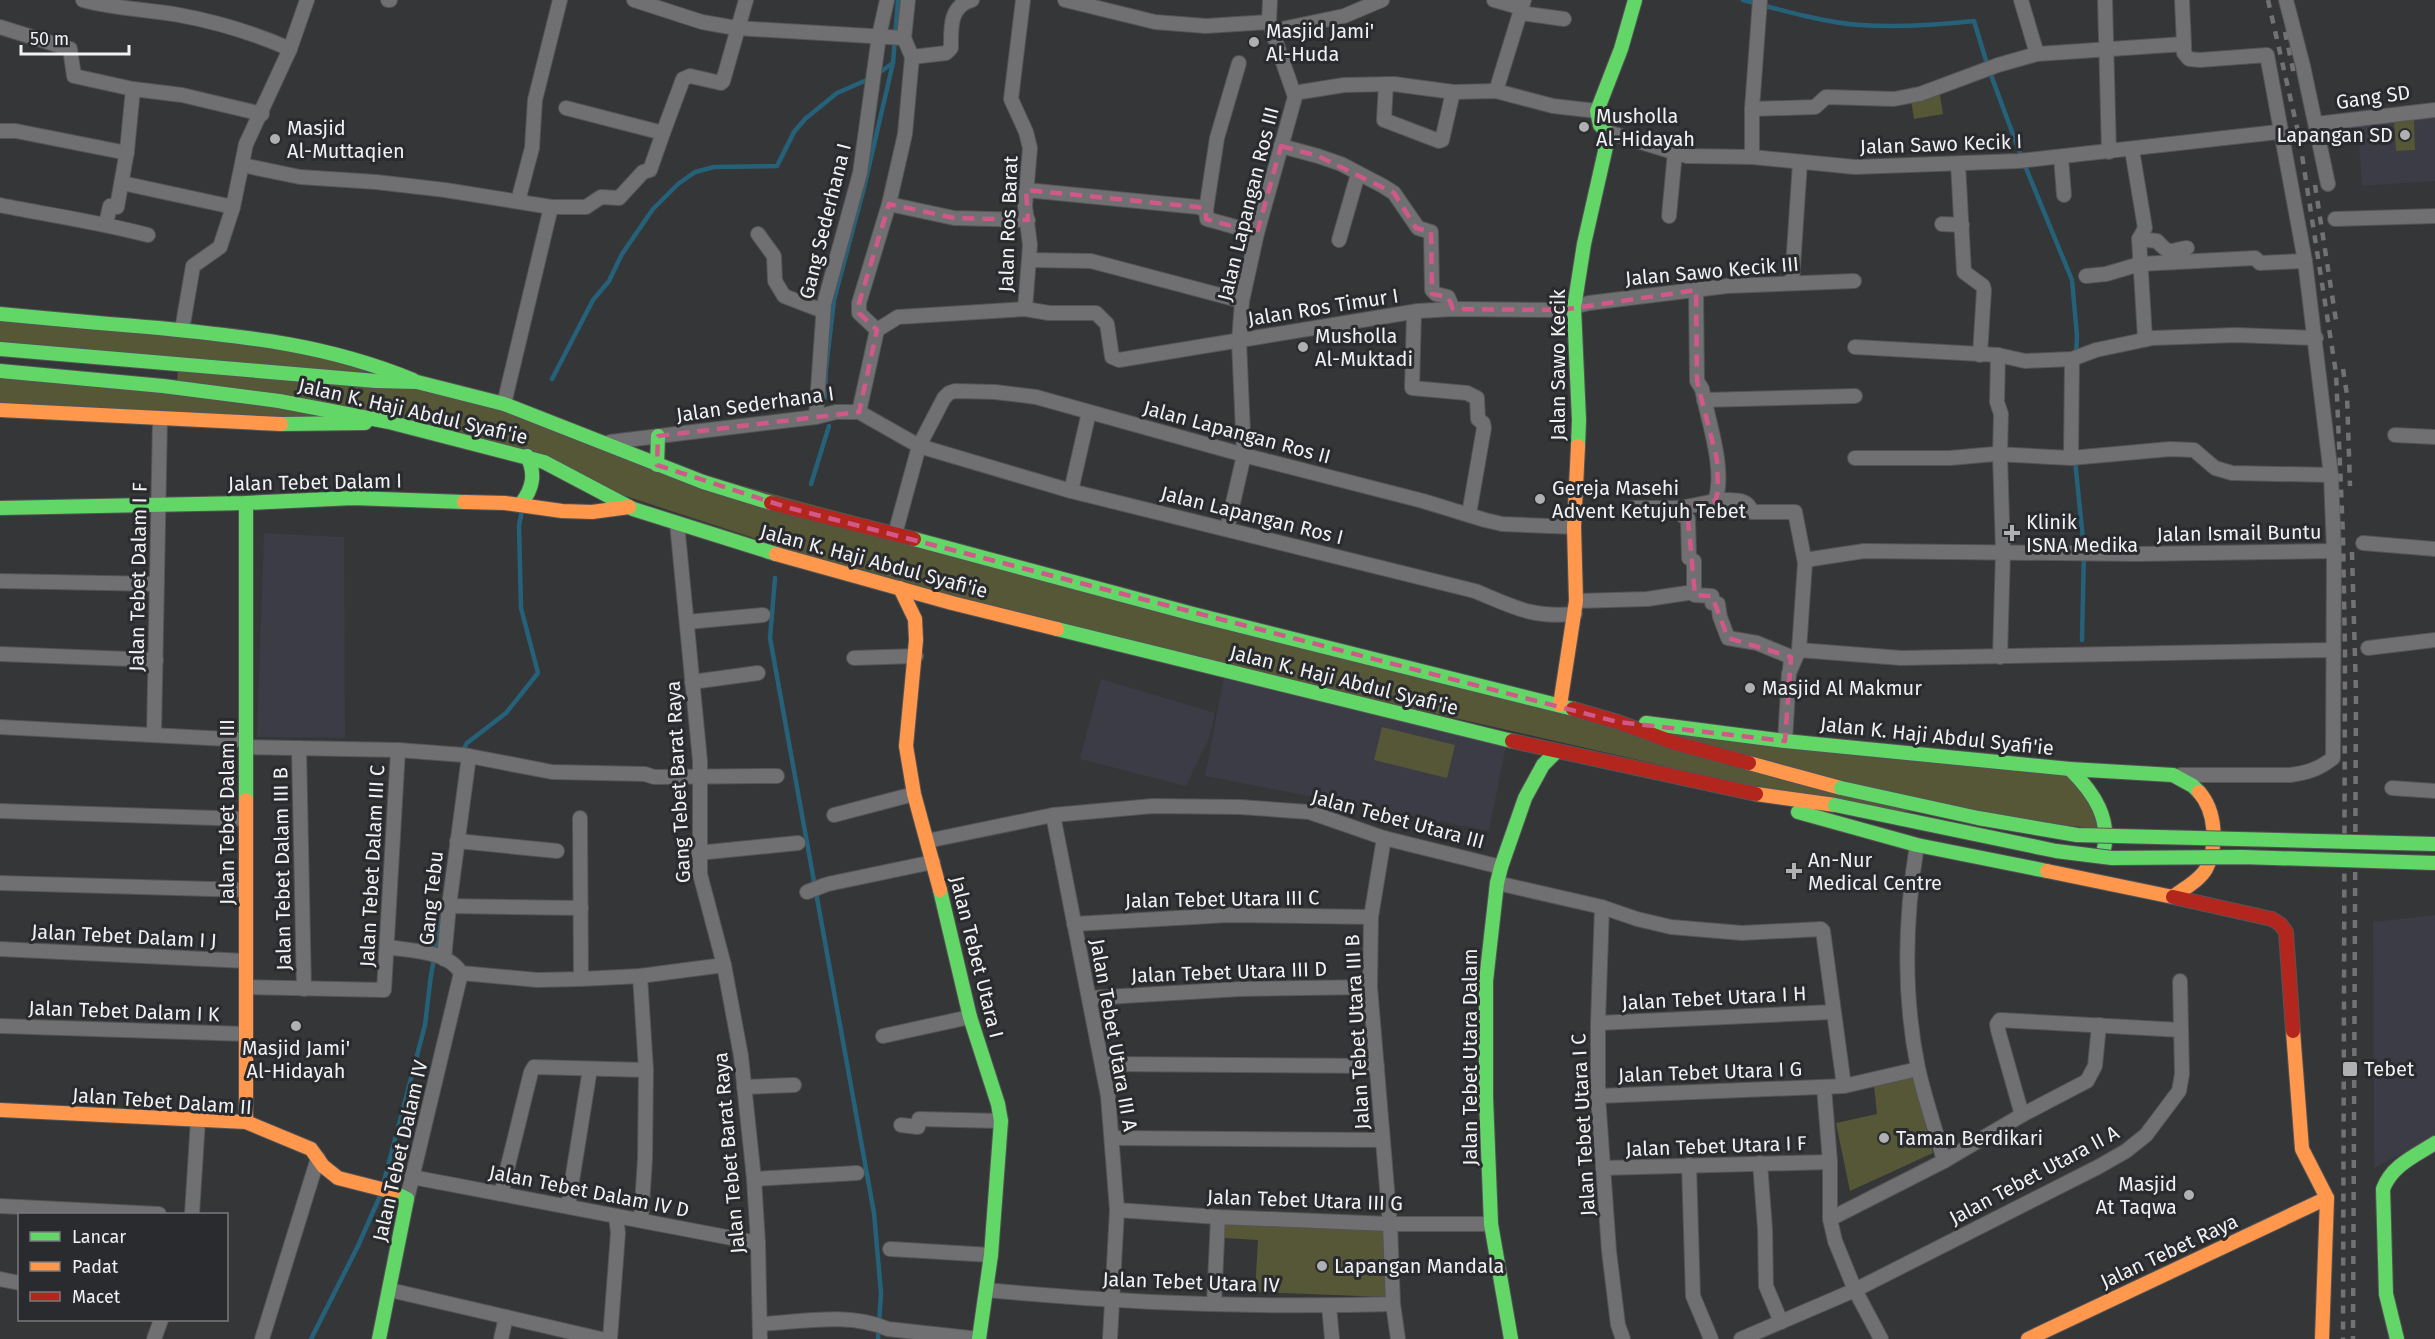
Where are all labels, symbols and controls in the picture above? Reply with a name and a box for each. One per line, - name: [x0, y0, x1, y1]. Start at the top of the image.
- scale bar: [21, 18, 129, 56]
- place label: Masjid Jami' Al-Huda: [1266, 19, 1374, 66]
- text: 50 m: [30, 28, 69, 50]
- marker: Masjid Jami' Al-Huda: [1247, 35, 1261, 49]
- street label: Gang SD: [2334, 80, 2412, 114]
- street label: Jalan Lapangan Ros III: [1212, 104, 1284, 304]
- place label: Musholla Al-Hidayah: [1596, 104, 1695, 151]
- place label: Masjid Al-Muttaqien: [287, 116, 405, 163]
- marker: Musholla Al-Hidayah: [1577, 120, 1591, 134]
- place label: Lapangan SD: [2276, 123, 2393, 147]
- marker: Lapangan SD: [2398, 128, 2412, 142]
- street label: Jalan Sawo Kecik I: [1859, 129, 2023, 159]
- marker: Masjid Al-Muttaqien: [268, 132, 282, 146]
- street label: Gang Sederhana I: [794, 141, 856, 301]
- street label: Jalan Ros Barat: [994, 154, 1022, 293]
- street label: Jalan Sawo Kecik III: [1624, 251, 1800, 291]
- street label: Jalan Ros Timur I: [1246, 283, 1400, 331]
- street label: Jalan Sawo Kecik: [1546, 289, 1570, 441]
- place label: Musholla Al-Muktadi: [1315, 324, 1413, 371]
- marker: Musholla Al-Muktadi: [1296, 340, 1310, 354]
- street label: Jalan K. Haji Abdul Syafi'ie: [296, 373, 530, 449]
- street label: Jalan Sederhana I: [674, 381, 836, 427]
- street label: Jalan Lapangan Ros II: [1141, 395, 1333, 469]
- street label: Jalan Tebet Dalam I: [228, 468, 402, 496]
- place label: Gereja Masehi Advent Ketujuh Tebet: [1552, 476, 1747, 523]
- street label: Jalan Lapangan Ros I: [1158, 481, 1346, 549]
- street label: Jalan Tebet Dalam I F: [124, 482, 152, 672]
- marker: Gereja Masehi Advent Ketujuh Tebet: [1533, 492, 1547, 506]
- place label: Klinik ISNA Medika: [2026, 510, 2138, 557]
- street label: Jalan K. Haji Abdul Syafi'ie: [758, 519, 990, 603]
- street label: Jalan Ismail Buntu: [2156, 520, 2322, 546]
- marker: Klinik ISNA Medika: [2003, 524, 2021, 542]
- street label: Jalan K. Haji Abdul Syafi'ie: [1227, 640, 1461, 720]
- place label: Masjid Al Makmur: [1762, 676, 1922, 700]
- street label: Gang Tebet Barat Raya: [661, 680, 695, 884]
- marker: Masjid Al Makmur: [1743, 681, 1757, 695]
- street label: Jalan K. Haji Abdul Syafi'ie: [1819, 712, 2055, 760]
- street label: Jalan Tebet Dalam III: [215, 719, 239, 905]
- street label: Jalan Tebet Dalam III C: [355, 764, 389, 968]
- street label: Jalan Tebet Dalam III B: [268, 767, 296, 971]
- street label: Jalan Tebet Utara III: [1309, 784, 1487, 854]
- place label: An-Nur Medical Centre: [1808, 848, 1942, 895]
- street label: Gang Tebu: [414, 850, 448, 946]
- marker: An-Nur Medical Centre: [1785, 862, 1803, 880]
- street label: Jalan Tebet Utara I: [945, 873, 1009, 1041]
- street label: Jalan Tebet Utara III C: [1125, 885, 1319, 913]
- street label: Jalan Tebet Dalam I J: [31, 919, 217, 953]
- street label: Jalan Tebet Utara III B: [1340, 934, 1374, 1130]
- street label: Jalan Tebet Utara III A: [1085, 937, 1143, 1134]
- street label: Jalan Tebet Utara Dalam: [1458, 948, 1482, 1166]
- street label: Jalan Tebet Utara III D: [1131, 957, 1327, 987]
- street label: Jalan Tebet Utara I H: [1621, 981, 1807, 1015]
- street label: Jalan Tebet Dalam I K: [28, 996, 220, 1026]
- marker: Masjid Jami' Al-Hidayah: [289, 1019, 303, 1033]
- street label: Jalan Tebet Utara I C: [1566, 1033, 1600, 1217]
- place label: Masjid Jami' Al-Hidayah: [242, 1036, 350, 1083]
- street label: Jalan Tebet Barat Raya: [708, 1051, 750, 1255]
- street label: Jalan Tebet Utara I G: [1618, 1057, 1802, 1087]
- place label: Tebet: [2364, 1057, 2415, 1081]
- street label: Jalan Tebet Dalam IV: [367, 1058, 433, 1244]
- marker: Tebet: [2341, 1060, 2359, 1078]
- street label: Jalan Tebet Dalam II: [71, 1083, 253, 1119]
- street label: Jalan Tebet Utara II A: [1945, 1120, 2123, 1230]
- place label: Taman Berdikari: [1896, 1126, 2043, 1150]
- street label: Jalan Tebet Utara I F: [1625, 1131, 1807, 1161]
- marker: Taman Berdikari: [1877, 1131, 1891, 1145]
- street label: Jalan Tebet Dalam IV D: [487, 1160, 691, 1222]
- place label: Masjid At Taqwa: [2096, 1172, 2177, 1219]
- street label: Jalan Tebet Utara III G: [1207, 1185, 1403, 1215]
- marker: Masjid At Taqwa: [2182, 1188, 2196, 1202]
- street label: Jalan Tebet Raya: [2097, 1209, 2241, 1293]
- legend: [18, 1213, 228, 1321]
- text: Lancar: [72, 1226, 126, 1248]
- place label: Lapangan Mandala: [1334, 1254, 1504, 1278]
- text: Padat: [72, 1256, 119, 1278]
- marker: Lapangan Mandala: [1315, 1259, 1329, 1273]
- street label: Jalan Tebet Utara IV: [1102, 1267, 1280, 1297]
- text: Macet: [72, 1286, 121, 1308]

